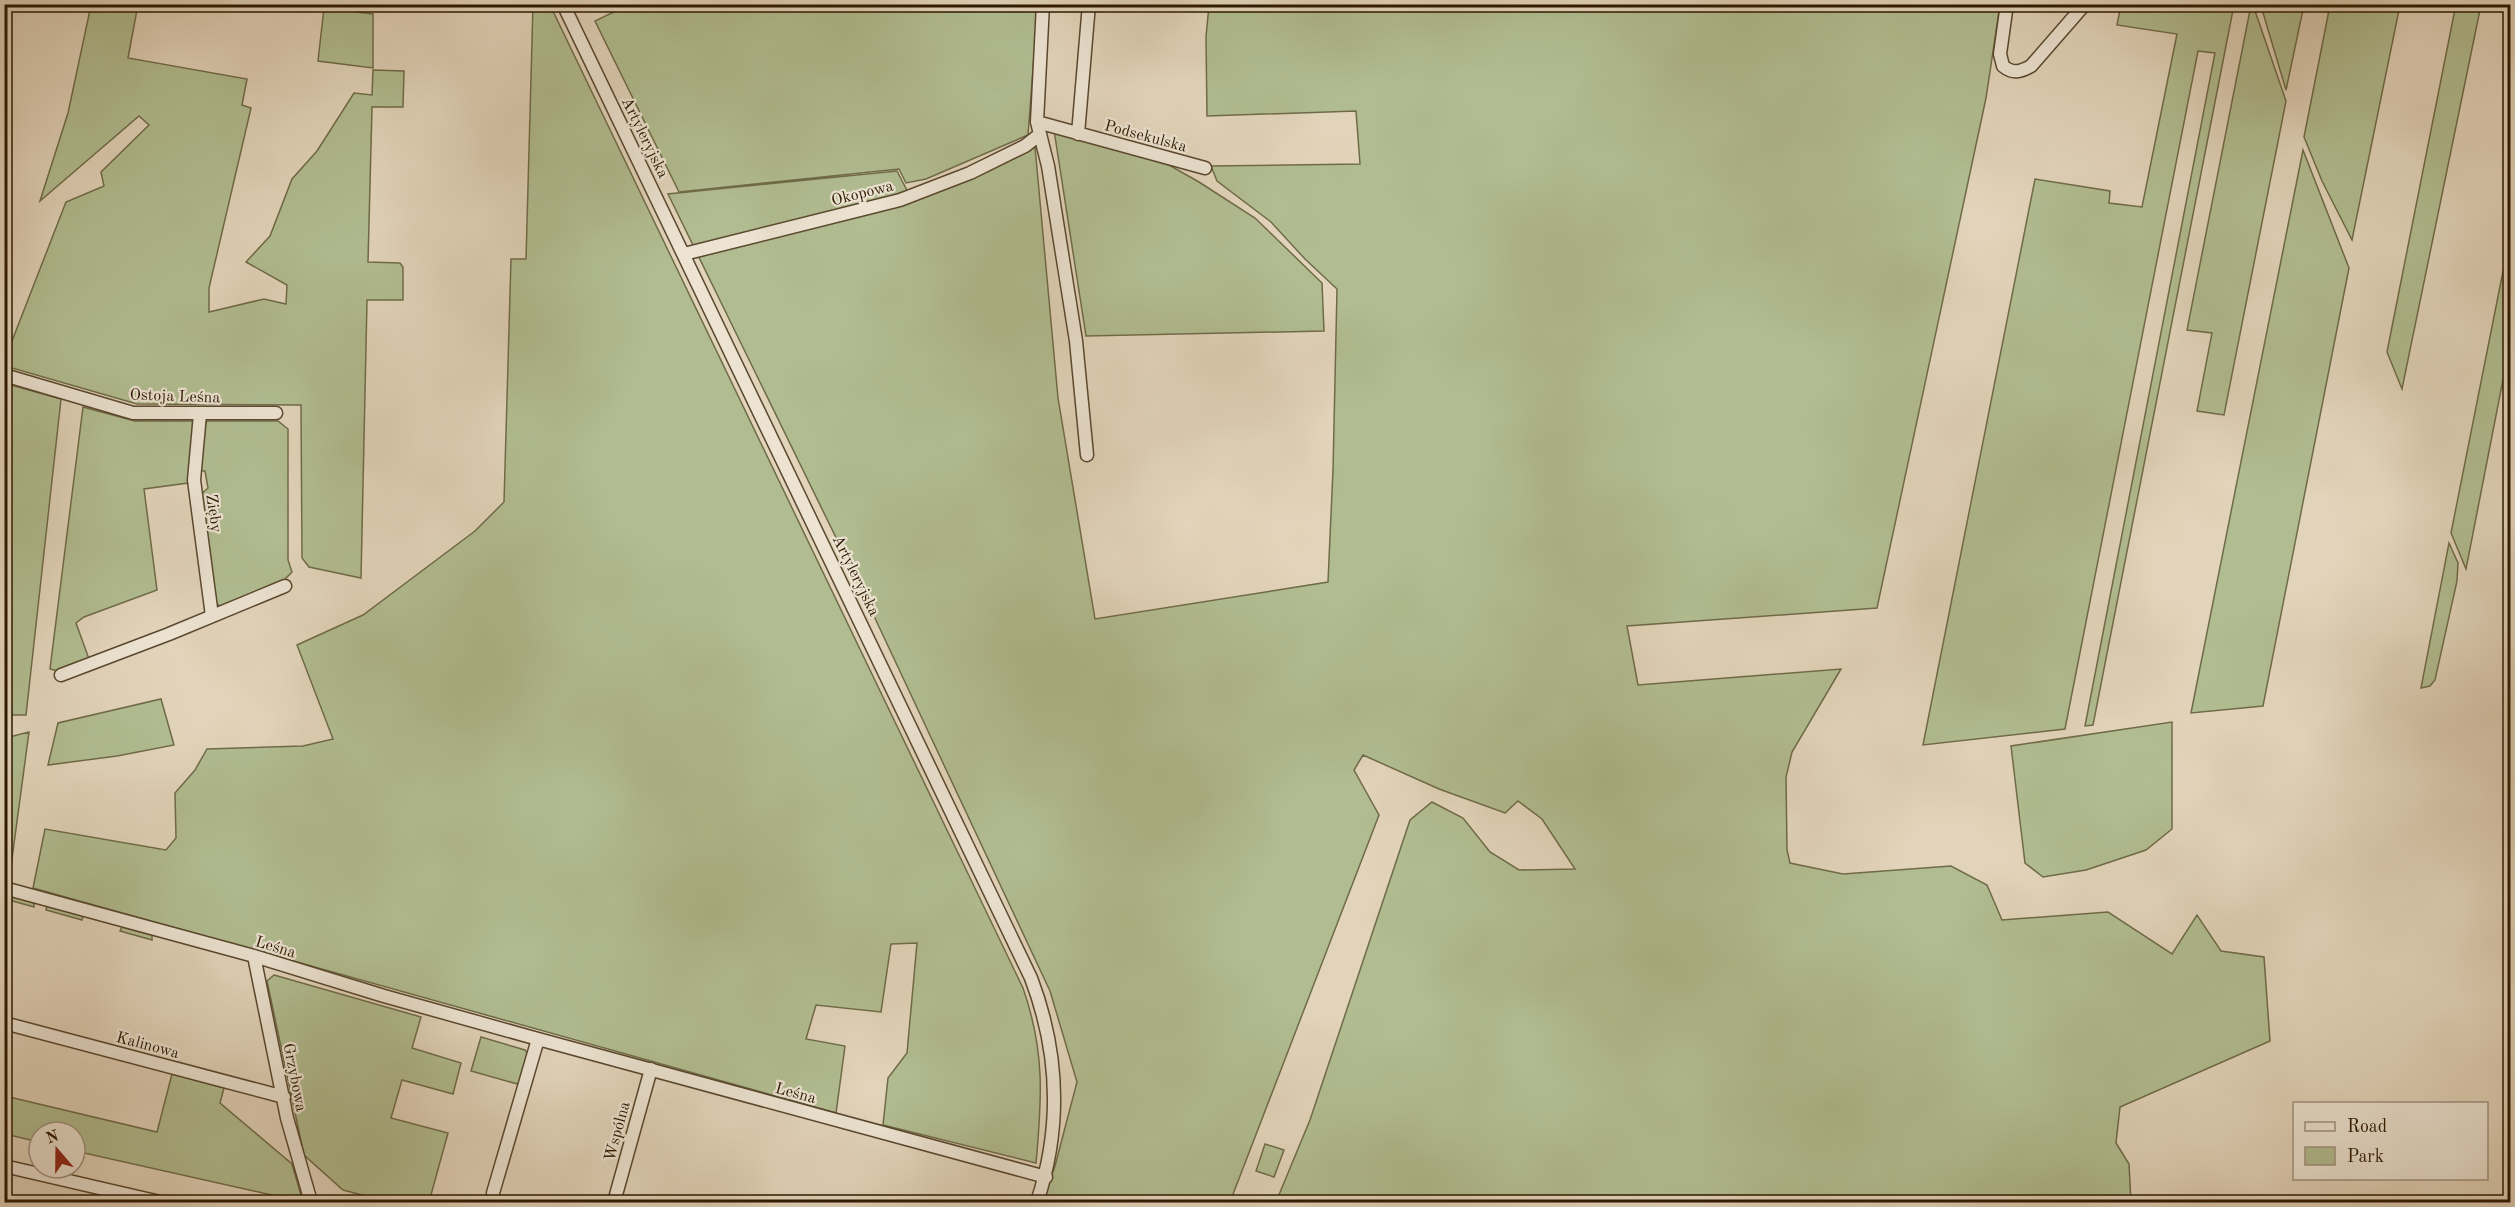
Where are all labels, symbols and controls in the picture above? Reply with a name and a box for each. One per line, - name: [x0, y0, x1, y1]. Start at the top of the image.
- street label: Artyleryjska: [618, 95, 671, 181]
- street label: Podsekulska: [1102, 118, 1189, 156]
- street label: Okopowa: [830, 179, 895, 209]
- street label: Ostoja Leśna: [129, 387, 221, 407]
- street label: Zięby: [202, 493, 224, 534]
- street label: Artyleryjska: [829, 533, 882, 619]
- street label: Leśna: [253, 934, 298, 962]
- street label: Kalinowa: [114, 1030, 181, 1062]
- street label: Grzybowa: [280, 1042, 309, 1113]
- street label: Leśna: [773, 1081, 818, 1107]
- street label: Wspólna: [602, 1100, 634, 1163]
- legend: [2293, 1102, 2488, 1180]
- text: Road: [2347, 1118, 2387, 1136]
- north arrow: [27, 1120, 87, 1180]
- text: N: [44, 1128, 62, 1147]
- text: Park: [2347, 1148, 2384, 1166]

